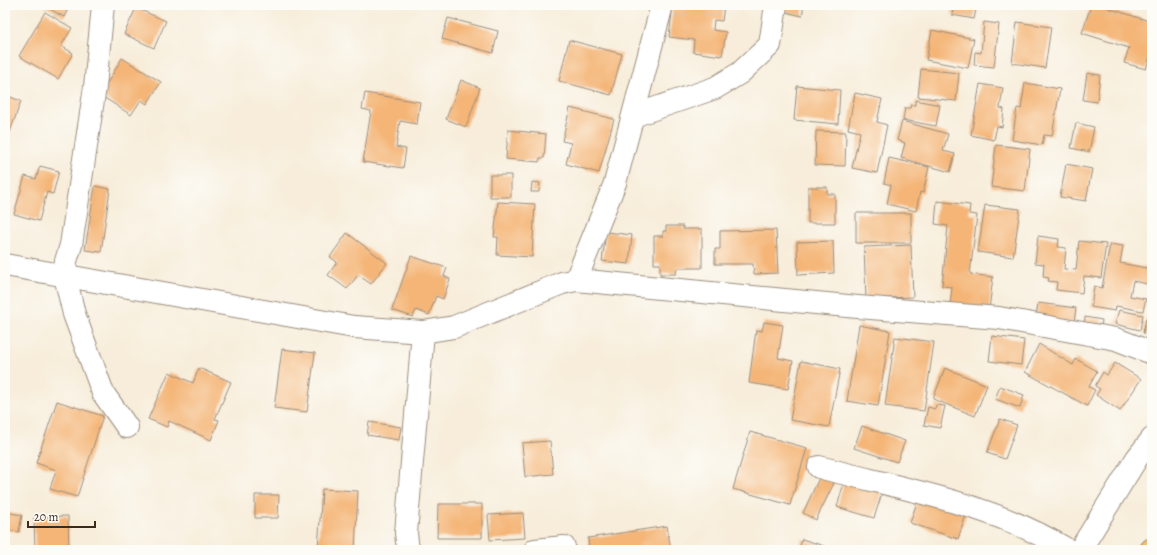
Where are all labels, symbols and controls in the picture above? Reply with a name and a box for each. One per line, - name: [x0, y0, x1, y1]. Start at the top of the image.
- scale bar: [28, 503, 95, 529]
- text: 20 m: [34, 509, 58, 525]

